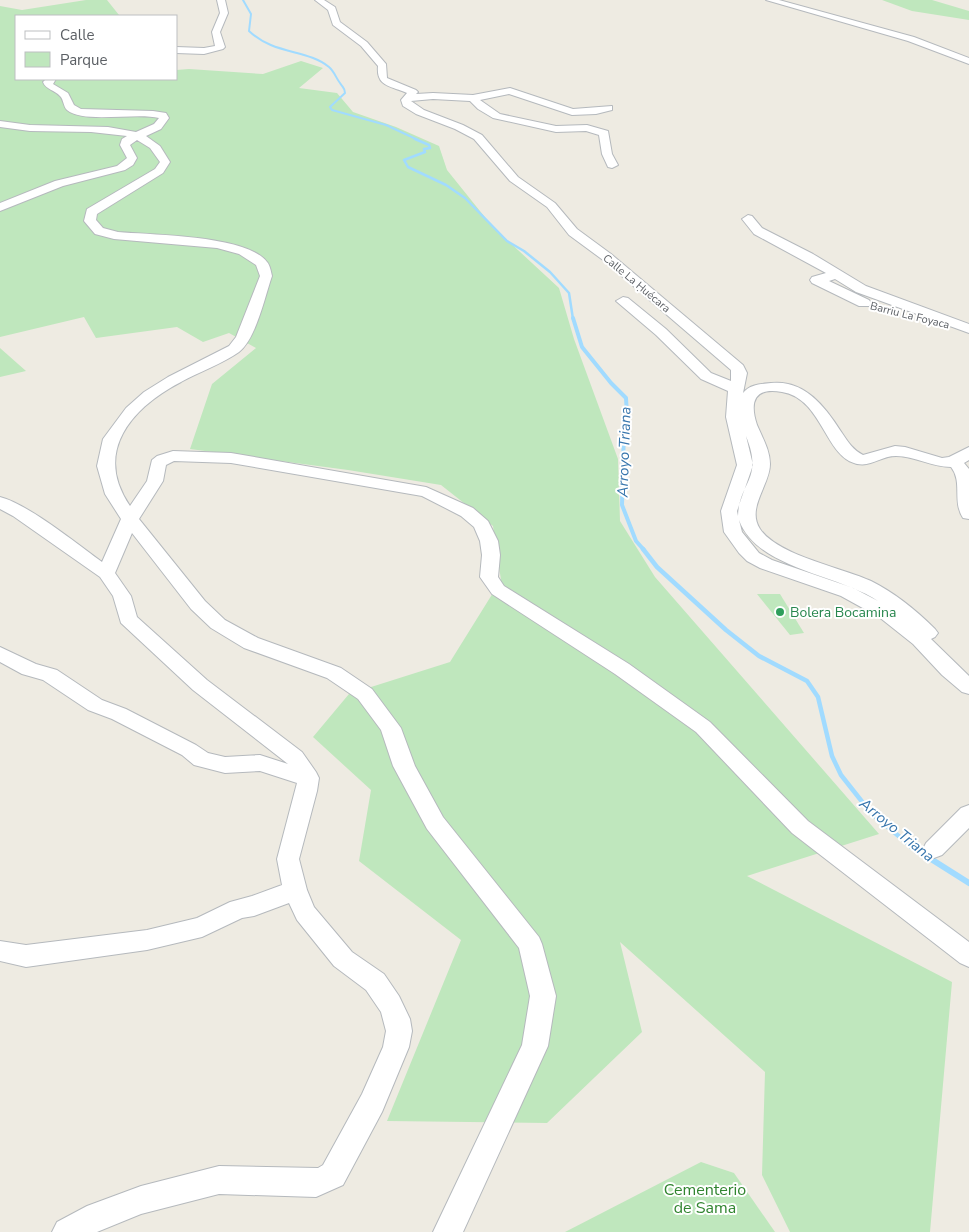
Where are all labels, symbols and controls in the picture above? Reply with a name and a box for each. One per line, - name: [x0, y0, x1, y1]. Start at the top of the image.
- legend: [15, 15, 178, 80]
- text: Calle: [60, 25, 95, 45]
- text: Parque: [60, 50, 108, 70]
- street label: Calle La Ḥuécara: [600, 251, 674, 316]
- street label: Barriu La Foyaca: [869, 298, 951, 333]
- water label: Arroyo Triana: [612, 406, 636, 499]
- place label: Bolera Bocamina: [790, 603, 896, 622]
- marker: Bolera Bocamina: [774, 606, 786, 618]
- water label: Arroyo Triana: [855, 793, 939, 866]
- park label: Cementerio de Sama: [664, 1179, 746, 1219]

